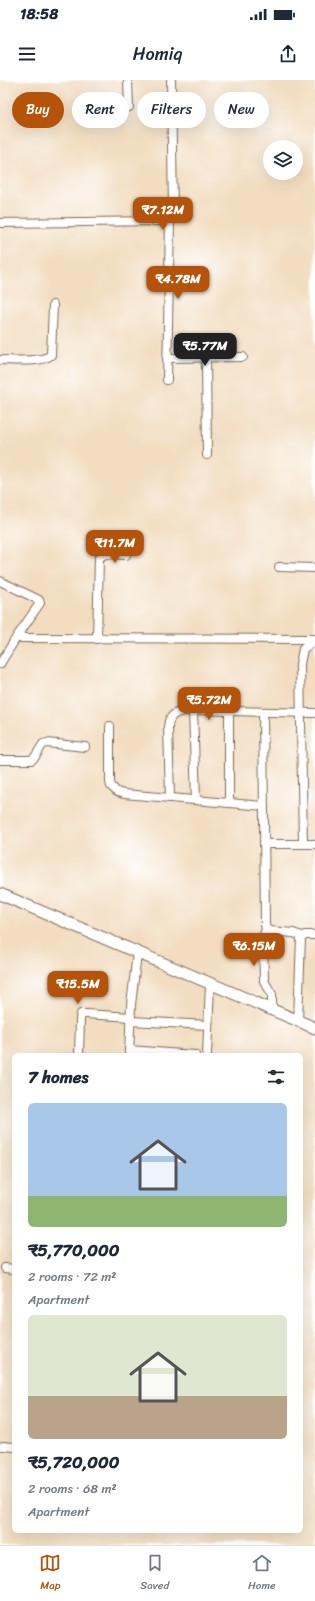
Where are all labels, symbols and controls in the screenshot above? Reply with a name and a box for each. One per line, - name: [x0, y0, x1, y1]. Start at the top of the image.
- text: 18:58: [20, 1, 58, 27]
- text: Homiq: [133, 38, 182, 70]
- icon: menu: [16, 43, 38, 65]
- icon: share: [277, 43, 299, 65]
- chip: Buy: [12, 92, 64, 128]
- chip: Rent: [72, 92, 129, 128]
- chip: Filters: [137, 92, 206, 128]
- chip: New: [214, 92, 269, 128]
- map controls: [263, 140, 303, 180]
- button: layers: [263, 140, 303, 180]
- pin: ₹7.12M: [130, 197, 196, 231]
- text: ₹7.12M: [142, 198, 184, 221]
- pin: ₹4.78M: [145, 266, 211, 300]
- text: ₹4.78M: [155, 267, 201, 290]
- pin: ₹5.77M: [172, 333, 238, 367]
- text: ₹5.77M: [183, 334, 227, 357]
- pin: ₹11.7M: [82, 530, 148, 564]
- text: ₹11.7M: [95, 531, 135, 554]
- pin: ₹5.72M: [176, 687, 242, 721]
- text: ₹5.72M: [187, 688, 231, 711]
- pin: ₹6.15M: [221, 933, 287, 967]
- text: ₹6.15M: [233, 934, 275, 957]
- pin: ₹15.5M: [45, 971, 111, 1005]
- text: ₹15.5M: [56, 972, 100, 995]
- text: 7 homes: [28, 1062, 88, 1092]
- icon: filters: [265, 1066, 287, 1088]
- icon: home: [122, 1129, 194, 1201]
- text: ₹5,770,000: [28, 1235, 119, 1265]
- text: 2 rooms · 72 m²: [28, 1265, 116, 1288]
- text: Apartment: [28, 1288, 89, 1311]
- icon: home: [122, 1341, 194, 1413]
- text: ₹5,720,000: [28, 1447, 120, 1477]
- text: 2 rooms · 68 m²: [28, 1477, 117, 1500]
- text: Apartment: [28, 1500, 89, 1523]
- tab: Map: [39, 1552, 61, 1595]
- tab: Saved: [140, 1552, 169, 1595]
- tab: Home: [248, 1552, 276, 1595]

